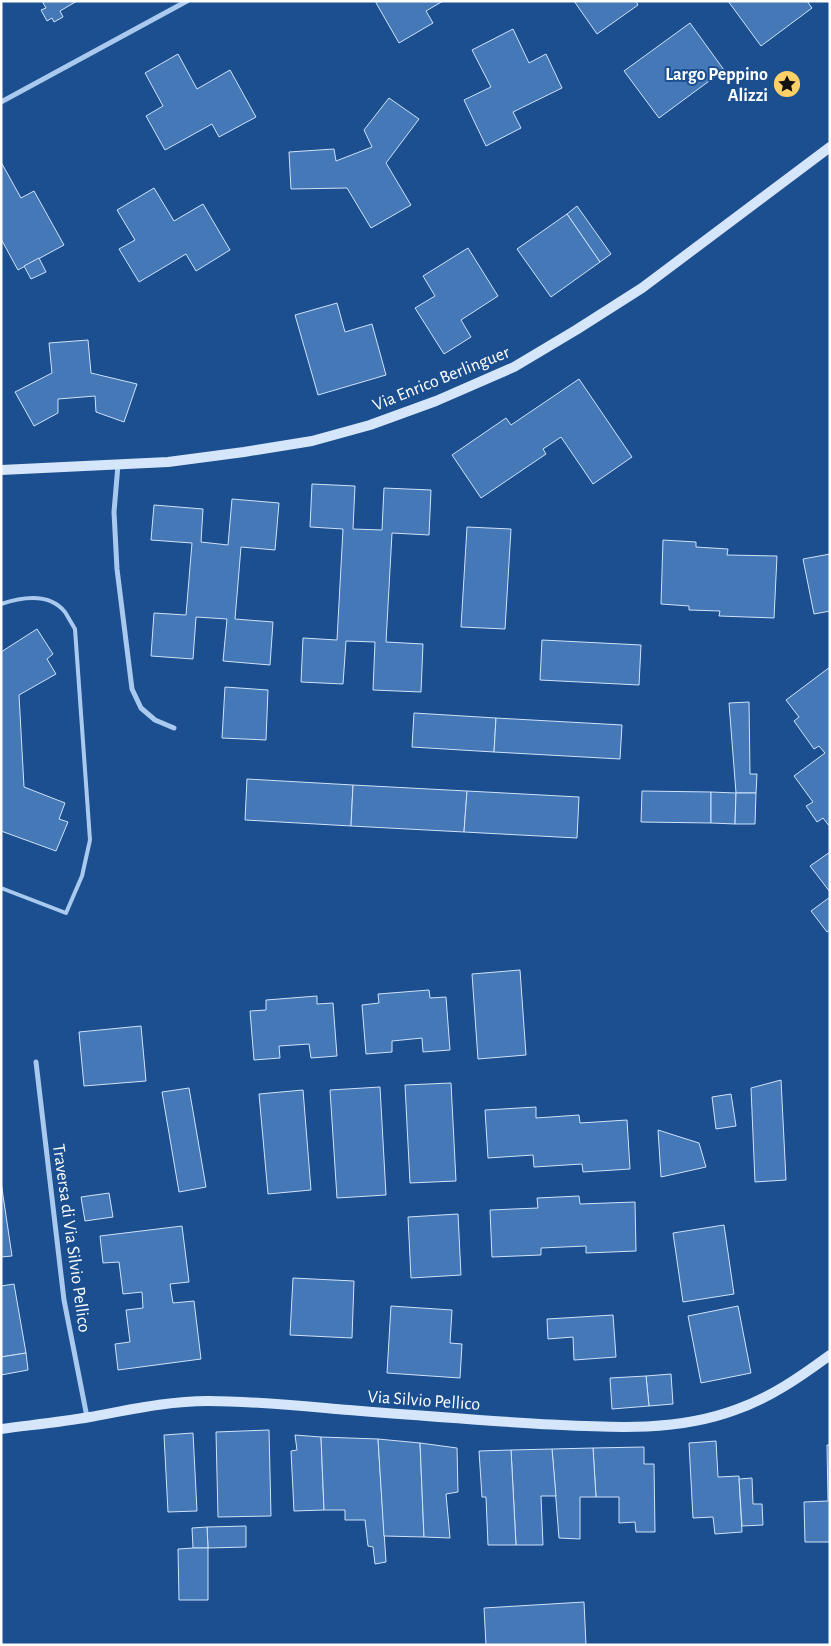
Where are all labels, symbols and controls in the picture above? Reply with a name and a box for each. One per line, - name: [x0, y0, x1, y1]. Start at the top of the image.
- place label: Largo Peppino Alizzi: [665, 66, 768, 105]
- place icon: Largo Peppino Alizzi: [772, 69, 802, 99]
- street label: Via Enrico Berlinguer: [370, 343, 513, 415]
- street label: Traversa di Via Silvio Pellico: [49, 1143, 93, 1334]
- street label: Via Silvio Pellico: [367, 1388, 481, 1414]

